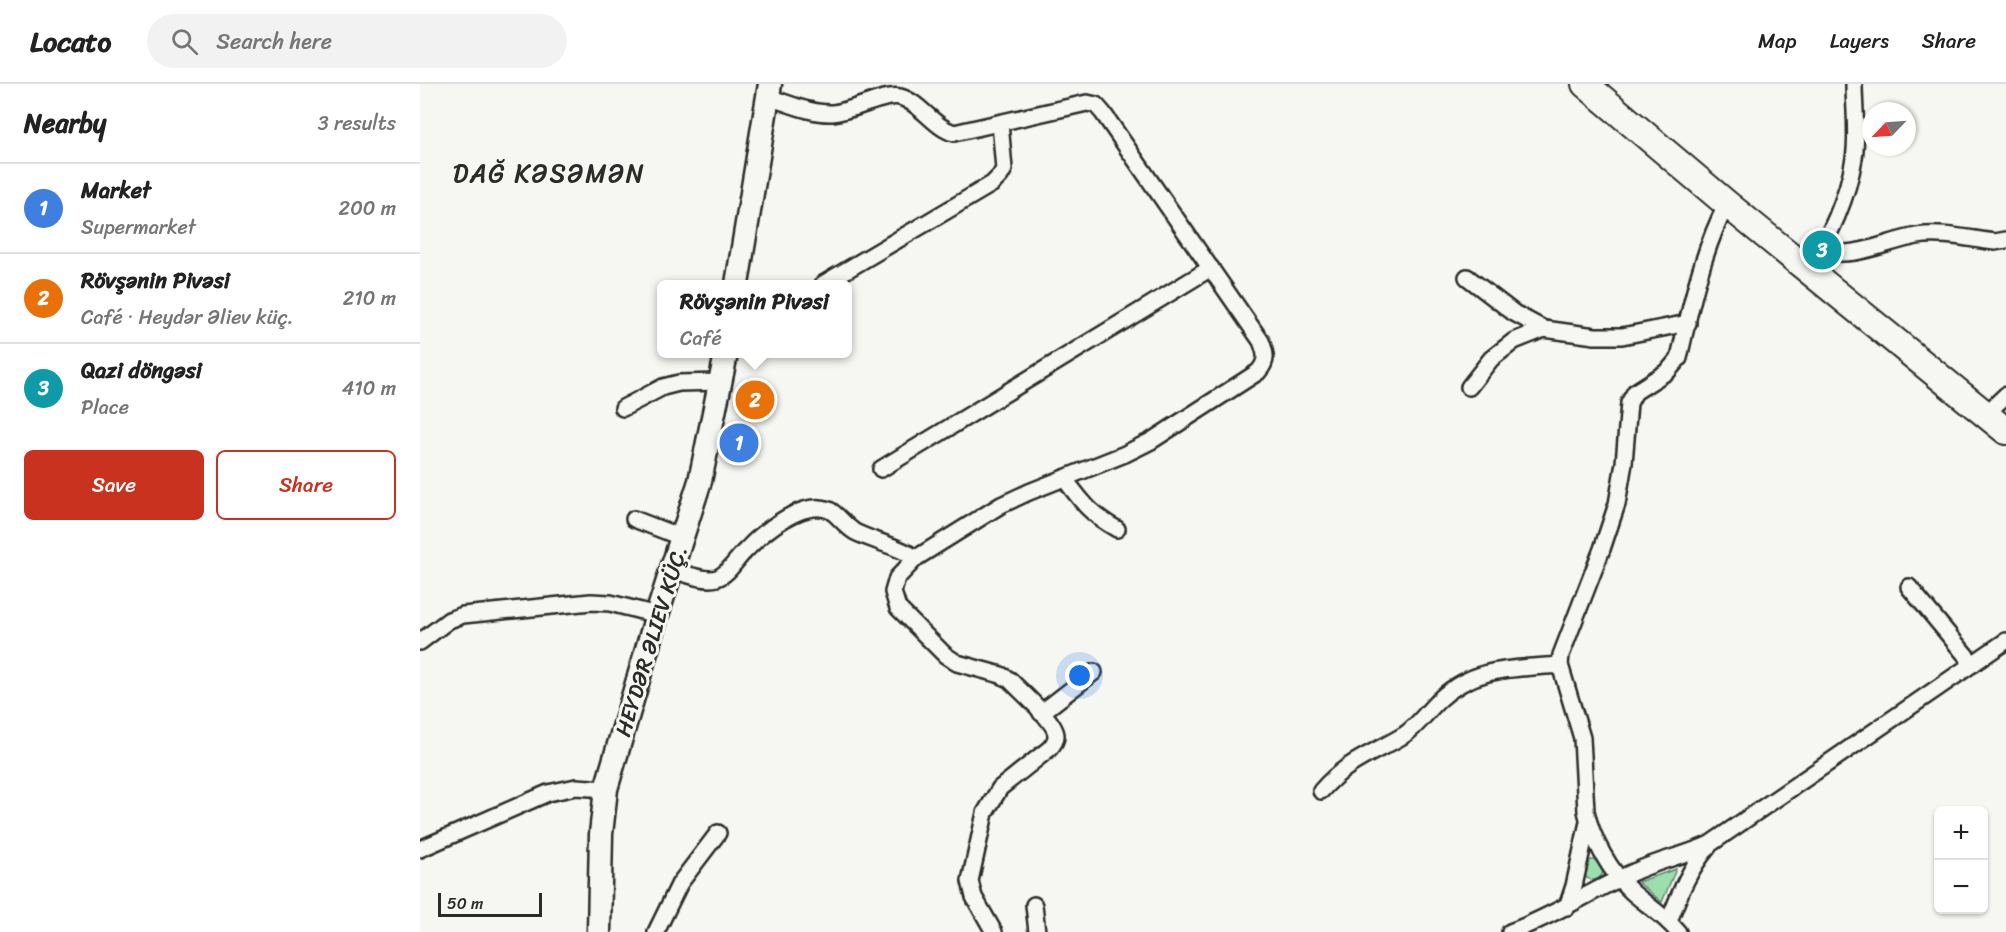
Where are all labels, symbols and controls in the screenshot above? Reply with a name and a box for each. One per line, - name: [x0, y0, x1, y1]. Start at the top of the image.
- search box: [147, 14, 567, 68]
- text: Locato: [30, 17, 111, 66]
- text: Search here: [216, 22, 332, 61]
- text: Map: [1758, 22, 1797, 60]
- text: Layers: [1830, 22, 1889, 60]
- text: Share: [1922, 22, 1976, 60]
- icon: search: [168, 25, 201, 58]
- text: Nearby: [24, 100, 106, 146]
- north arrow: [1862, 102, 1916, 156]
- text: 3 results: [318, 106, 396, 141]
- district label: DAĞ KƏSƏMƏN: [453, 150, 645, 196]
- text: Market: [81, 171, 151, 210]
- text: 1: [39, 191, 48, 226]
- text: 200 m: [339, 191, 396, 226]
- text: Supermarket: [81, 210, 196, 245]
- pin: 3: [1802, 228, 1842, 272]
- text: Rövşənin Pivəsi: [81, 261, 230, 300]
- popup: [657, 280, 852, 358]
- text: 2: [38, 281, 49, 316]
- text: 210 m: [343, 281, 396, 316]
- text: Rövşənin Pivəsi: [680, 282, 829, 321]
- text: Café · Heydər Əliev küç.: [81, 300, 293, 335]
- text: Café: [680, 321, 722, 356]
- text: Qazi döngəsi: [81, 351, 202, 390]
- text: 3: [38, 371, 49, 406]
- text: 410 m: [342, 371, 396, 406]
- pin: 2: [736, 378, 774, 422]
- text: Place: [81, 390, 129, 425]
- pin: 1: [720, 420, 758, 466]
- button: Save: [24, 450, 204, 520]
- button: Share: [216, 450, 396, 520]
- street label: HEYDƏR ƏLIEV KÜÇ.: [603, 541, 699, 741]
- your location: [1065, 661, 1094, 690]
- map controls: [1934, 806, 1988, 914]
- button: +: [1934, 806, 1988, 860]
- button: −: [1934, 860, 1988, 914]
- text: 50 m: [447, 889, 483, 918]
- scale bar: [438, 890, 542, 918]

